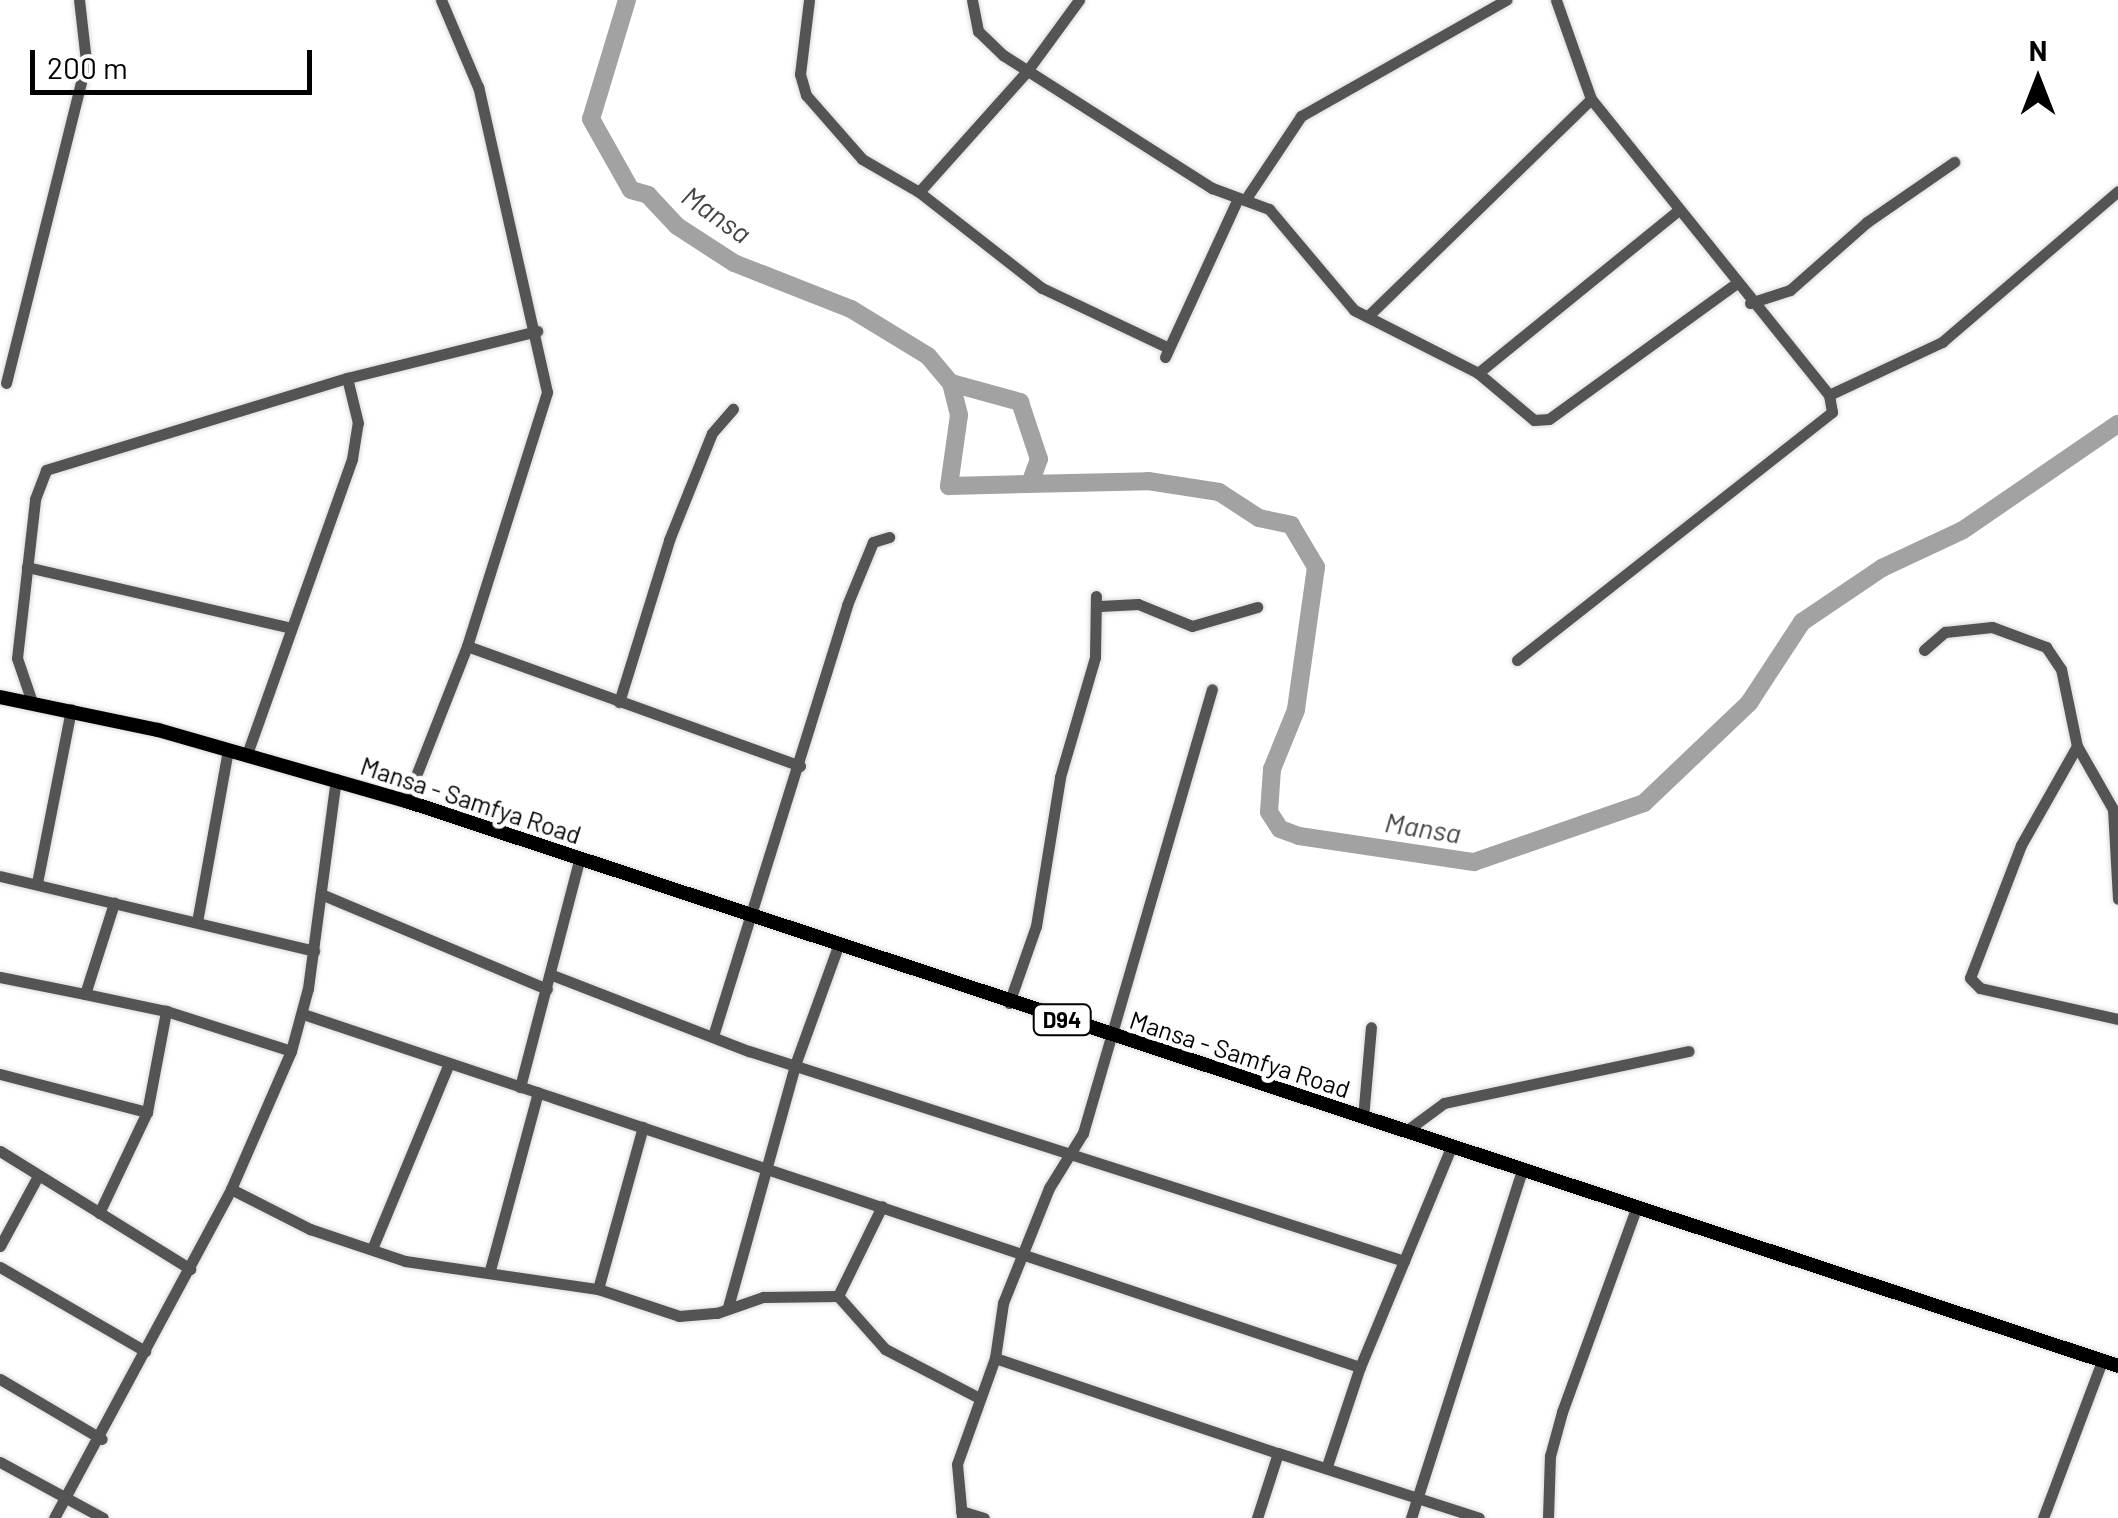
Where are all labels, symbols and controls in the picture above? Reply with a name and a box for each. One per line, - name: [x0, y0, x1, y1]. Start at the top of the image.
- scale bar: [35, 30, 318, 92]
- north arrow: [1988, 30, 2088, 130]
- text: N: [2029, 33, 2047, 67]
- text: 200 m: [47, 49, 128, 85]
- water label: Mansa: [676, 178, 758, 250]
- street label: Mansa - Samfya Road: [357, 750, 585, 850]
- water label: Mansa: [1382, 804, 1464, 850]
- road number: D94: [1032, 1003, 1092, 1037]
- street label: Mansa - Samfya Road: [1126, 1004, 1354, 1104]

